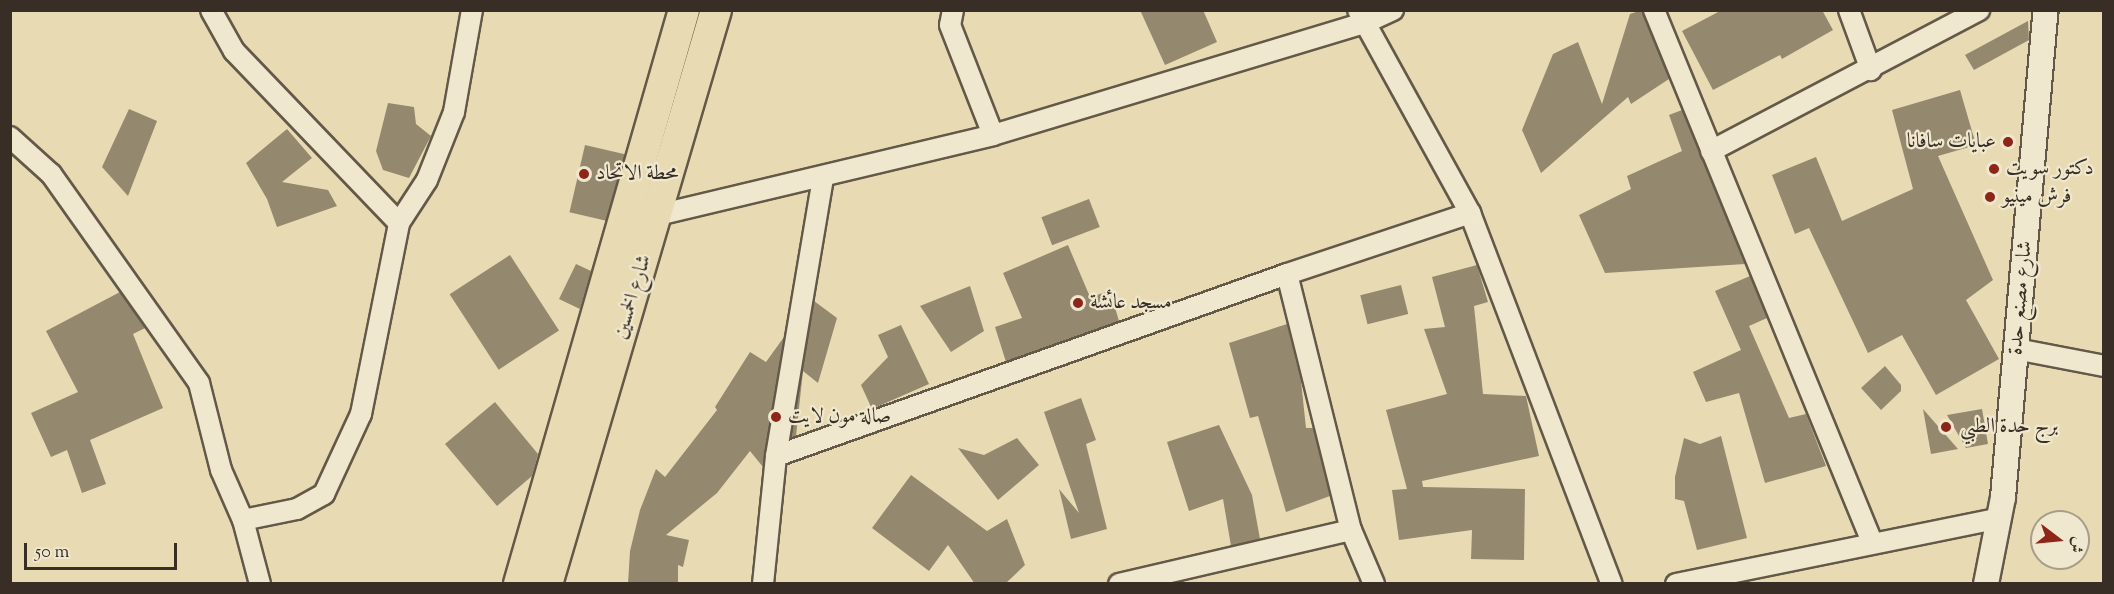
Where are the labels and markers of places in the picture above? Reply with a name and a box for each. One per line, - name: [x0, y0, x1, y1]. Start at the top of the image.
- place label: عبايات سافانا: [1907, 129, 1996, 155]
- marker: عبايات سافانا: [2001, 135, 2015, 149]
- place label: دكتور سويت: [2006, 156, 2094, 182]
- place label: محطة الاتحاد: [596, 161, 678, 187]
- marker: دكتور سويت: [1987, 162, 2001, 176]
- marker: محطة الاتحاد: [577, 167, 591, 181]
- place label: فرش مينيو: [2002, 184, 2071, 210]
- marker: فرش مينيو: [1983, 190, 1997, 204]
- place label: مسجد عائشة: [1090, 290, 1172, 316]
- marker: مسجد عائشة: [1071, 296, 1085, 310]
- place label: صالة مون لايت: [788, 404, 891, 430]
- marker: صالة مون لايت: [769, 410, 783, 424]
- place label: برج حدة الطبي: [1960, 414, 2058, 440]
- marker: برج حدة الطبي: [1937, 418, 1955, 436]

